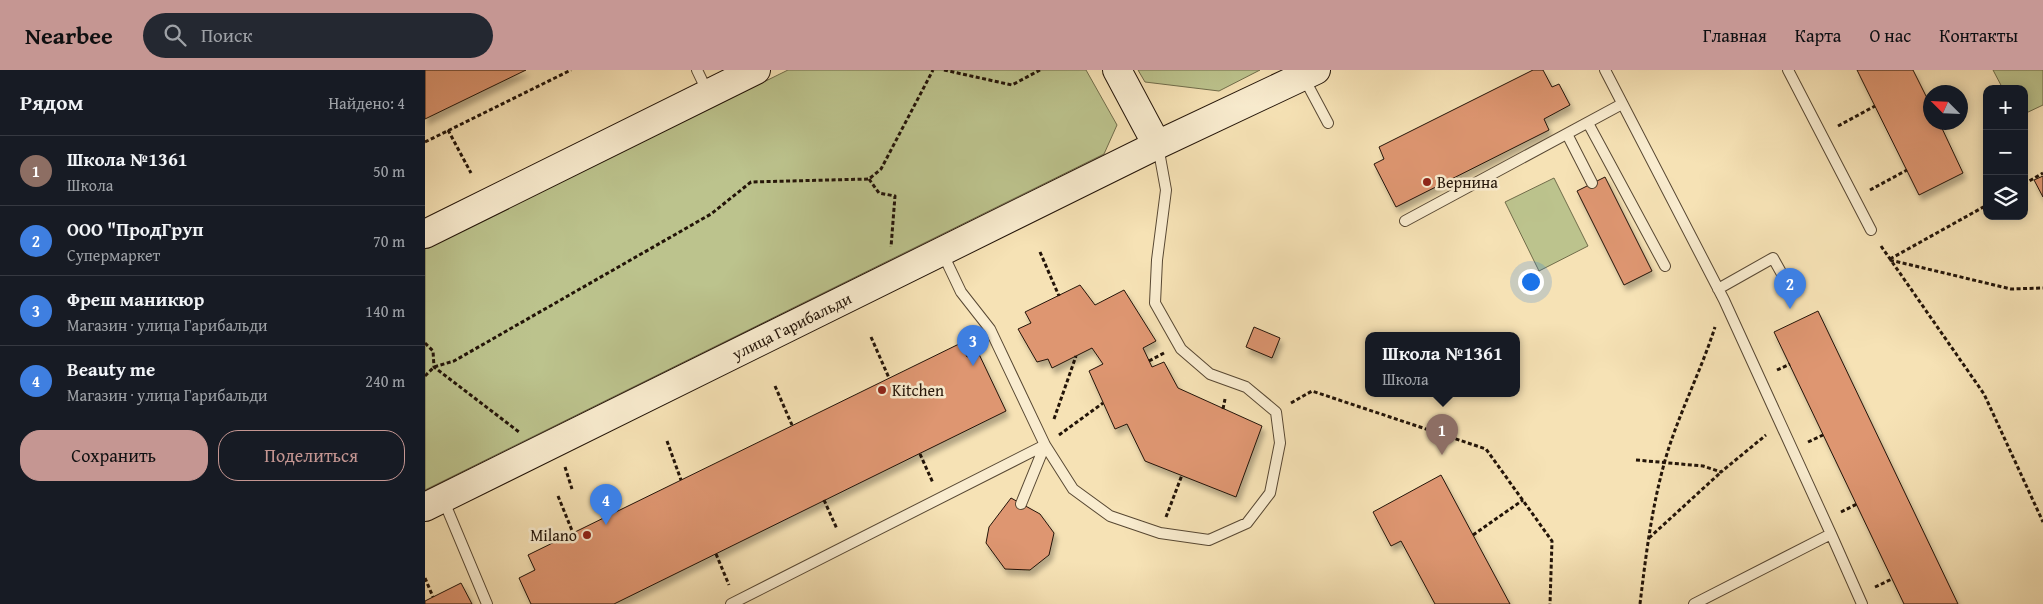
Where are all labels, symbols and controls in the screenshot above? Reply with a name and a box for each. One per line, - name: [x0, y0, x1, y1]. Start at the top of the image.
- search box: [143, 13, 493, 58]
- text: Nearbee: [25, 18, 113, 53]
- icon: search: [161, 21, 189, 49]
- text: Поиск: [201, 21, 253, 49]
- text: Главная: [1703, 22, 1767, 49]
- text: Карта: [1795, 22, 1841, 49]
- text: О нас: [1869, 22, 1911, 49]
- text: Контакты: [1939, 22, 2018, 49]
- north arrow: [1923, 85, 1968, 130]
- map controls: [1983, 85, 2028, 220]
- button: +: [1983, 85, 2028, 130]
- text: Рядом: [20, 87, 83, 118]
- text: Найдено: 4: [328, 91, 405, 115]
- button: −: [1983, 130, 2028, 175]
- text: Школа №1361: [67, 145, 188, 173]
- text: 1: [32, 159, 40, 183]
- text: 50 m: [373, 159, 405, 183]
- place label: Вернина: [1437, 170, 1498, 194]
- text: Школа: [67, 173, 113, 197]
- button: layers: [1983, 175, 2028, 220]
- marker: Вернина: [1421, 176, 1433, 188]
- text: ООО "ПродГруп: [67, 215, 203, 243]
- text: 2: [32, 229, 40, 253]
- text: 70 m: [373, 229, 405, 253]
- text: Супермаркет: [67, 243, 160, 267]
- pin: 2: [1774, 268, 1806, 309]
- your location: [1518, 269, 1544, 295]
- text: Фреш маникюр: [67, 285, 204, 313]
- street label: улица Гарибальди: [727, 286, 856, 366]
- text: 3: [32, 299, 40, 323]
- text: 140 m: [365, 299, 405, 323]
- text: Магазин · улица Гарибальди: [67, 313, 268, 337]
- pin: 3: [957, 325, 989, 366]
- popup: [1365, 332, 1520, 397]
- text: Школа №1361: [1382, 339, 1503, 367]
- text: Beauty me: [67, 355, 155, 383]
- text: Школа: [1382, 367, 1429, 391]
- text: 4: [32, 369, 40, 393]
- text: 240 m: [365, 369, 405, 393]
- place label: Kitchen: [892, 378, 944, 402]
- text: Магазин · улица Гарибальди: [67, 383, 268, 407]
- marker: Kitchen: [876, 384, 888, 396]
- pin: 1: [1426, 414, 1458, 455]
- button: Сохранить: [20, 430, 208, 481]
- button: Поделиться: [218, 430, 405, 481]
- pin: 4: [590, 484, 622, 525]
- place label: Milano: [530, 523, 577, 547]
- marker: Milano: [581, 529, 593, 541]

